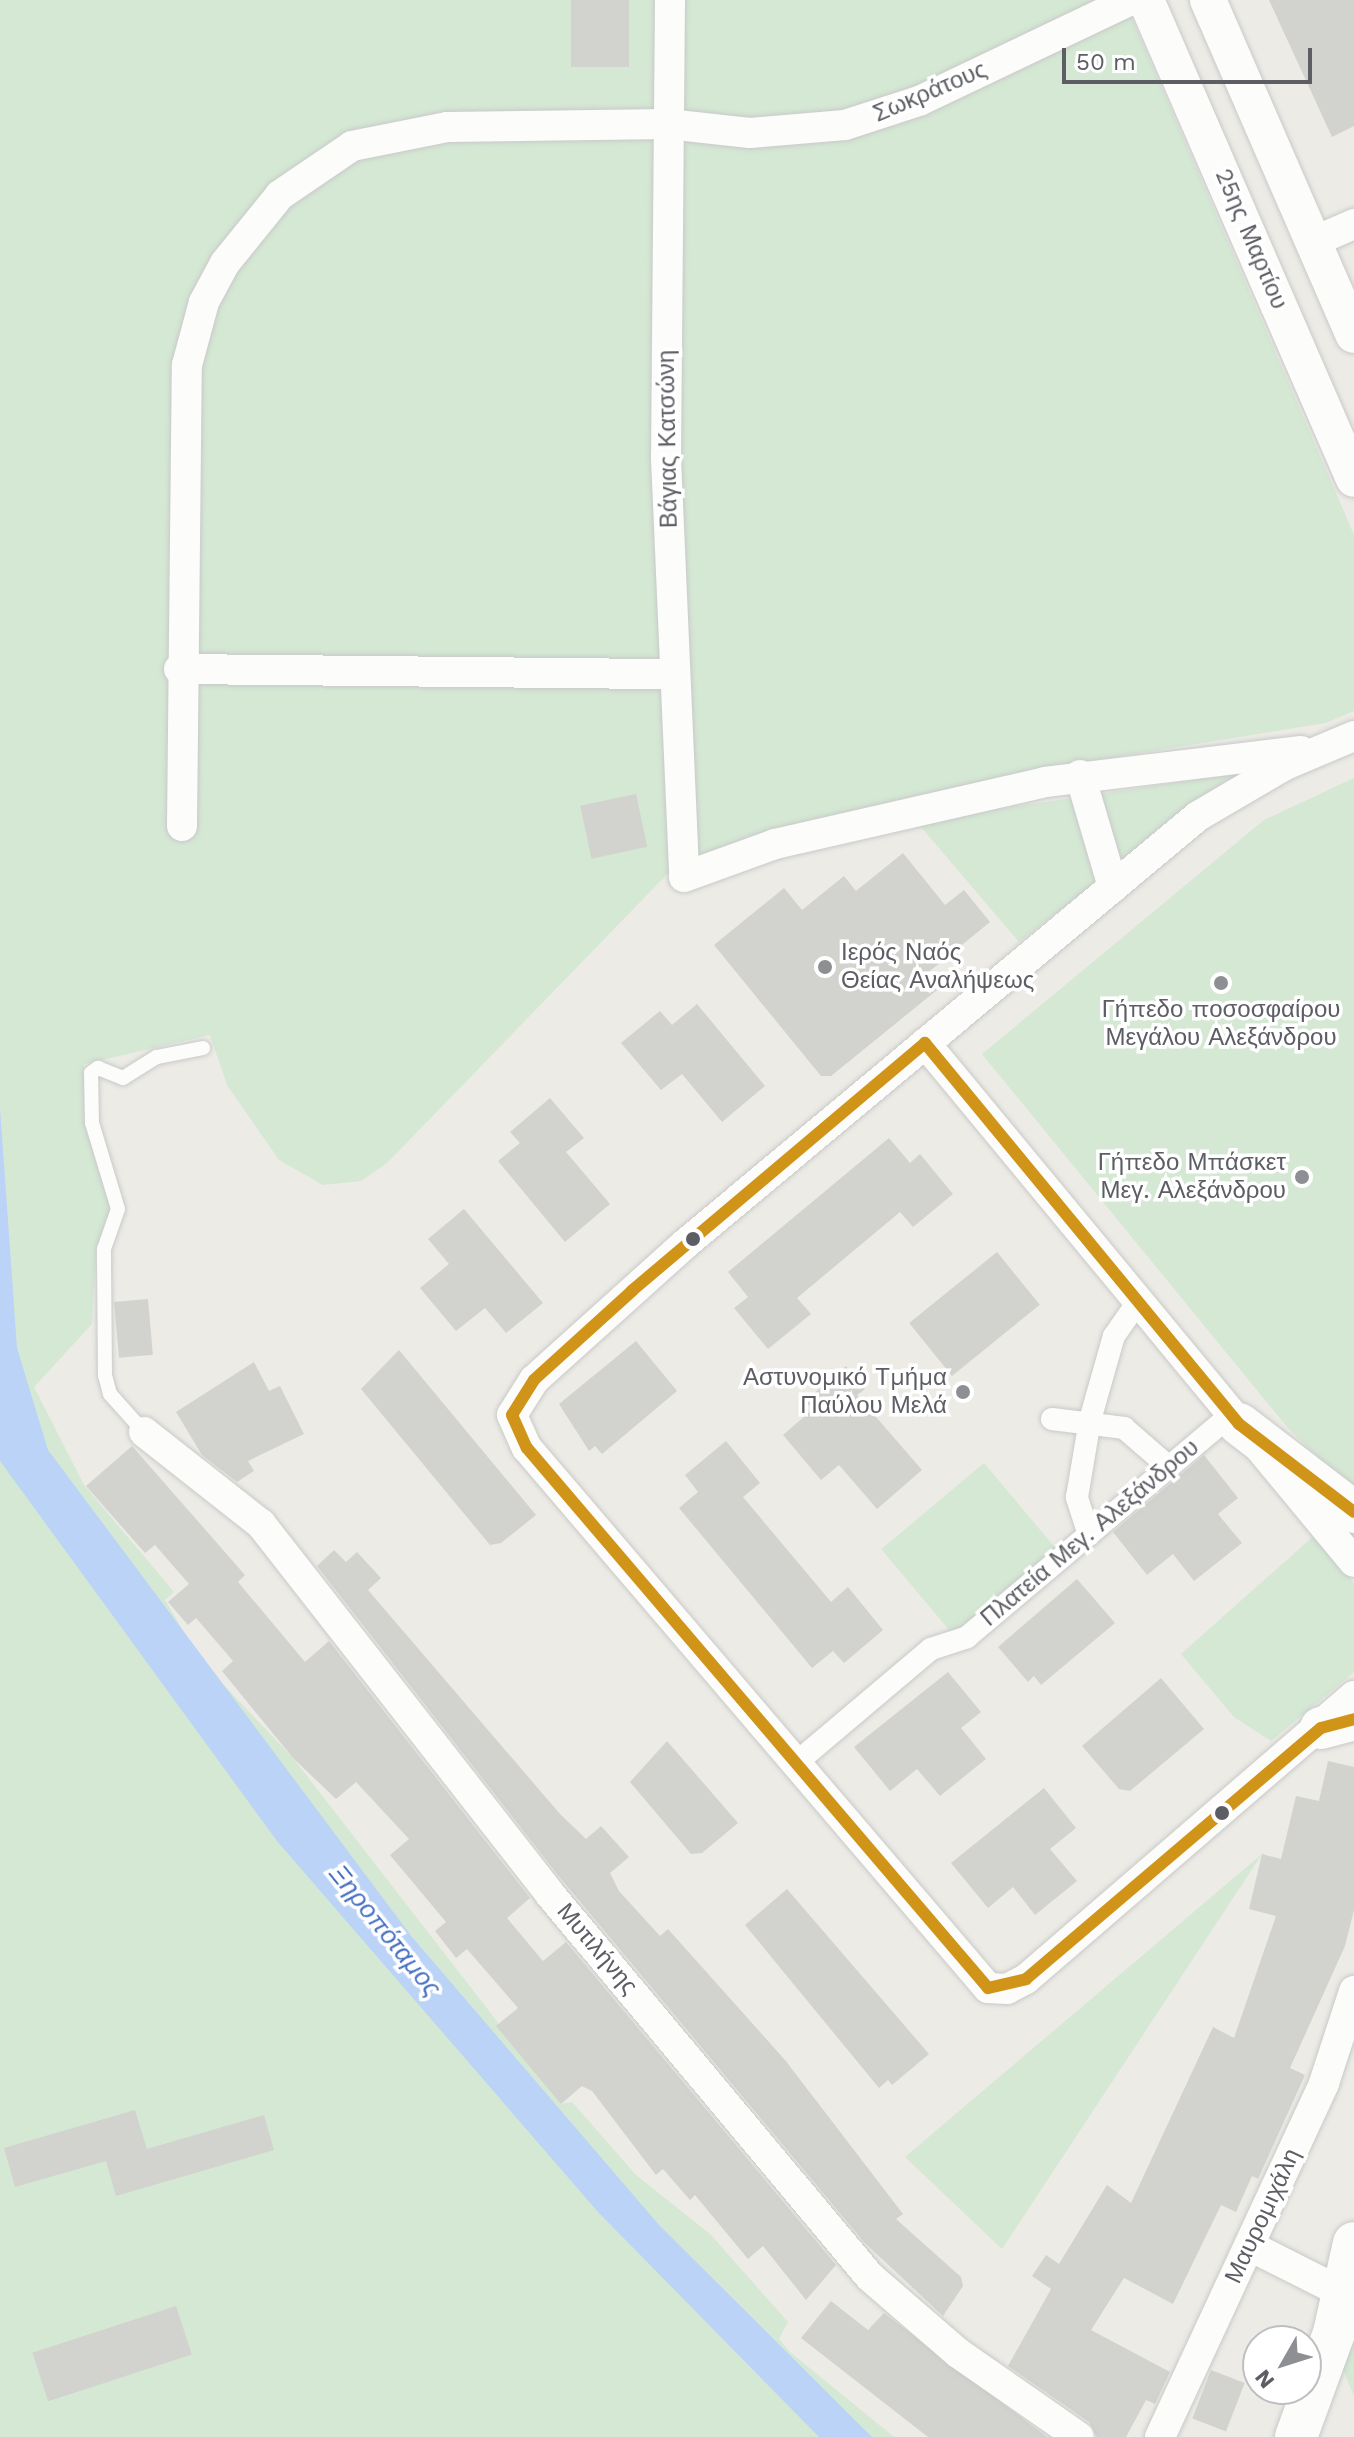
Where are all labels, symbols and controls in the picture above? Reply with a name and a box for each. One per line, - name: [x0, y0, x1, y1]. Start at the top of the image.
- scale bar: [1066, 32, 1316, 82]
- text: 50 m: [1076, 48, 1136, 76]
- street label: Σωκράτους: [869, 55, 991, 129]
- street label: 25ης Μαρτίου: [1209, 165, 1293, 313]
- street label: Βάγιας Κατσώνη: [652, 350, 684, 528]
- place label: Ιερός Ναός Θείας Αναλήψεως: [841, 939, 1034, 995]
- marker: Ιερός Ναός Θείας Αναλήψεως: [816, 958, 834, 976]
- marker: Γήπεδο ποσοσφαίρου Μεγάλου Αλεξάνδρου: [1212, 974, 1230, 992]
- place label: Γήπεδο ποσοσφαίρου Μεγάλου Αλεξάνδρου: [1102, 996, 1340, 1052]
- place label: Γήπεδο Μπάσκετ Μεγ. Αλεξάνδρου: [1098, 1149, 1286, 1205]
- marker: Γήπεδο Μπάσκετ Μεγ. Αλεξάνδρου: [1293, 1168, 1311, 1186]
- unlabelled marker: [685, 1231, 701, 1247]
- place label: Αστυνομικό Τμήμα Παύλου Μελά: [743, 1364, 947, 1420]
- marker: Αστυνομικό Τμήμα Παύλου Μελά: [954, 1383, 972, 1401]
- street label: Πλατεία Μεγ. Αλεξάνδρου: [975, 1433, 1205, 1633]
- unlabelled marker: [1214, 1805, 1230, 1821]
- water label: Ξηροπόταμος: [322, 1859, 448, 2003]
- street label: Μυτιλήνης: [551, 1898, 643, 2000]
- street label: Μαυρομιχάλη: [1219, 2144, 1307, 2288]
- north arrow: [1242, 2325, 1322, 2405]
- text: N: [1250, 2365, 1279, 2393]

